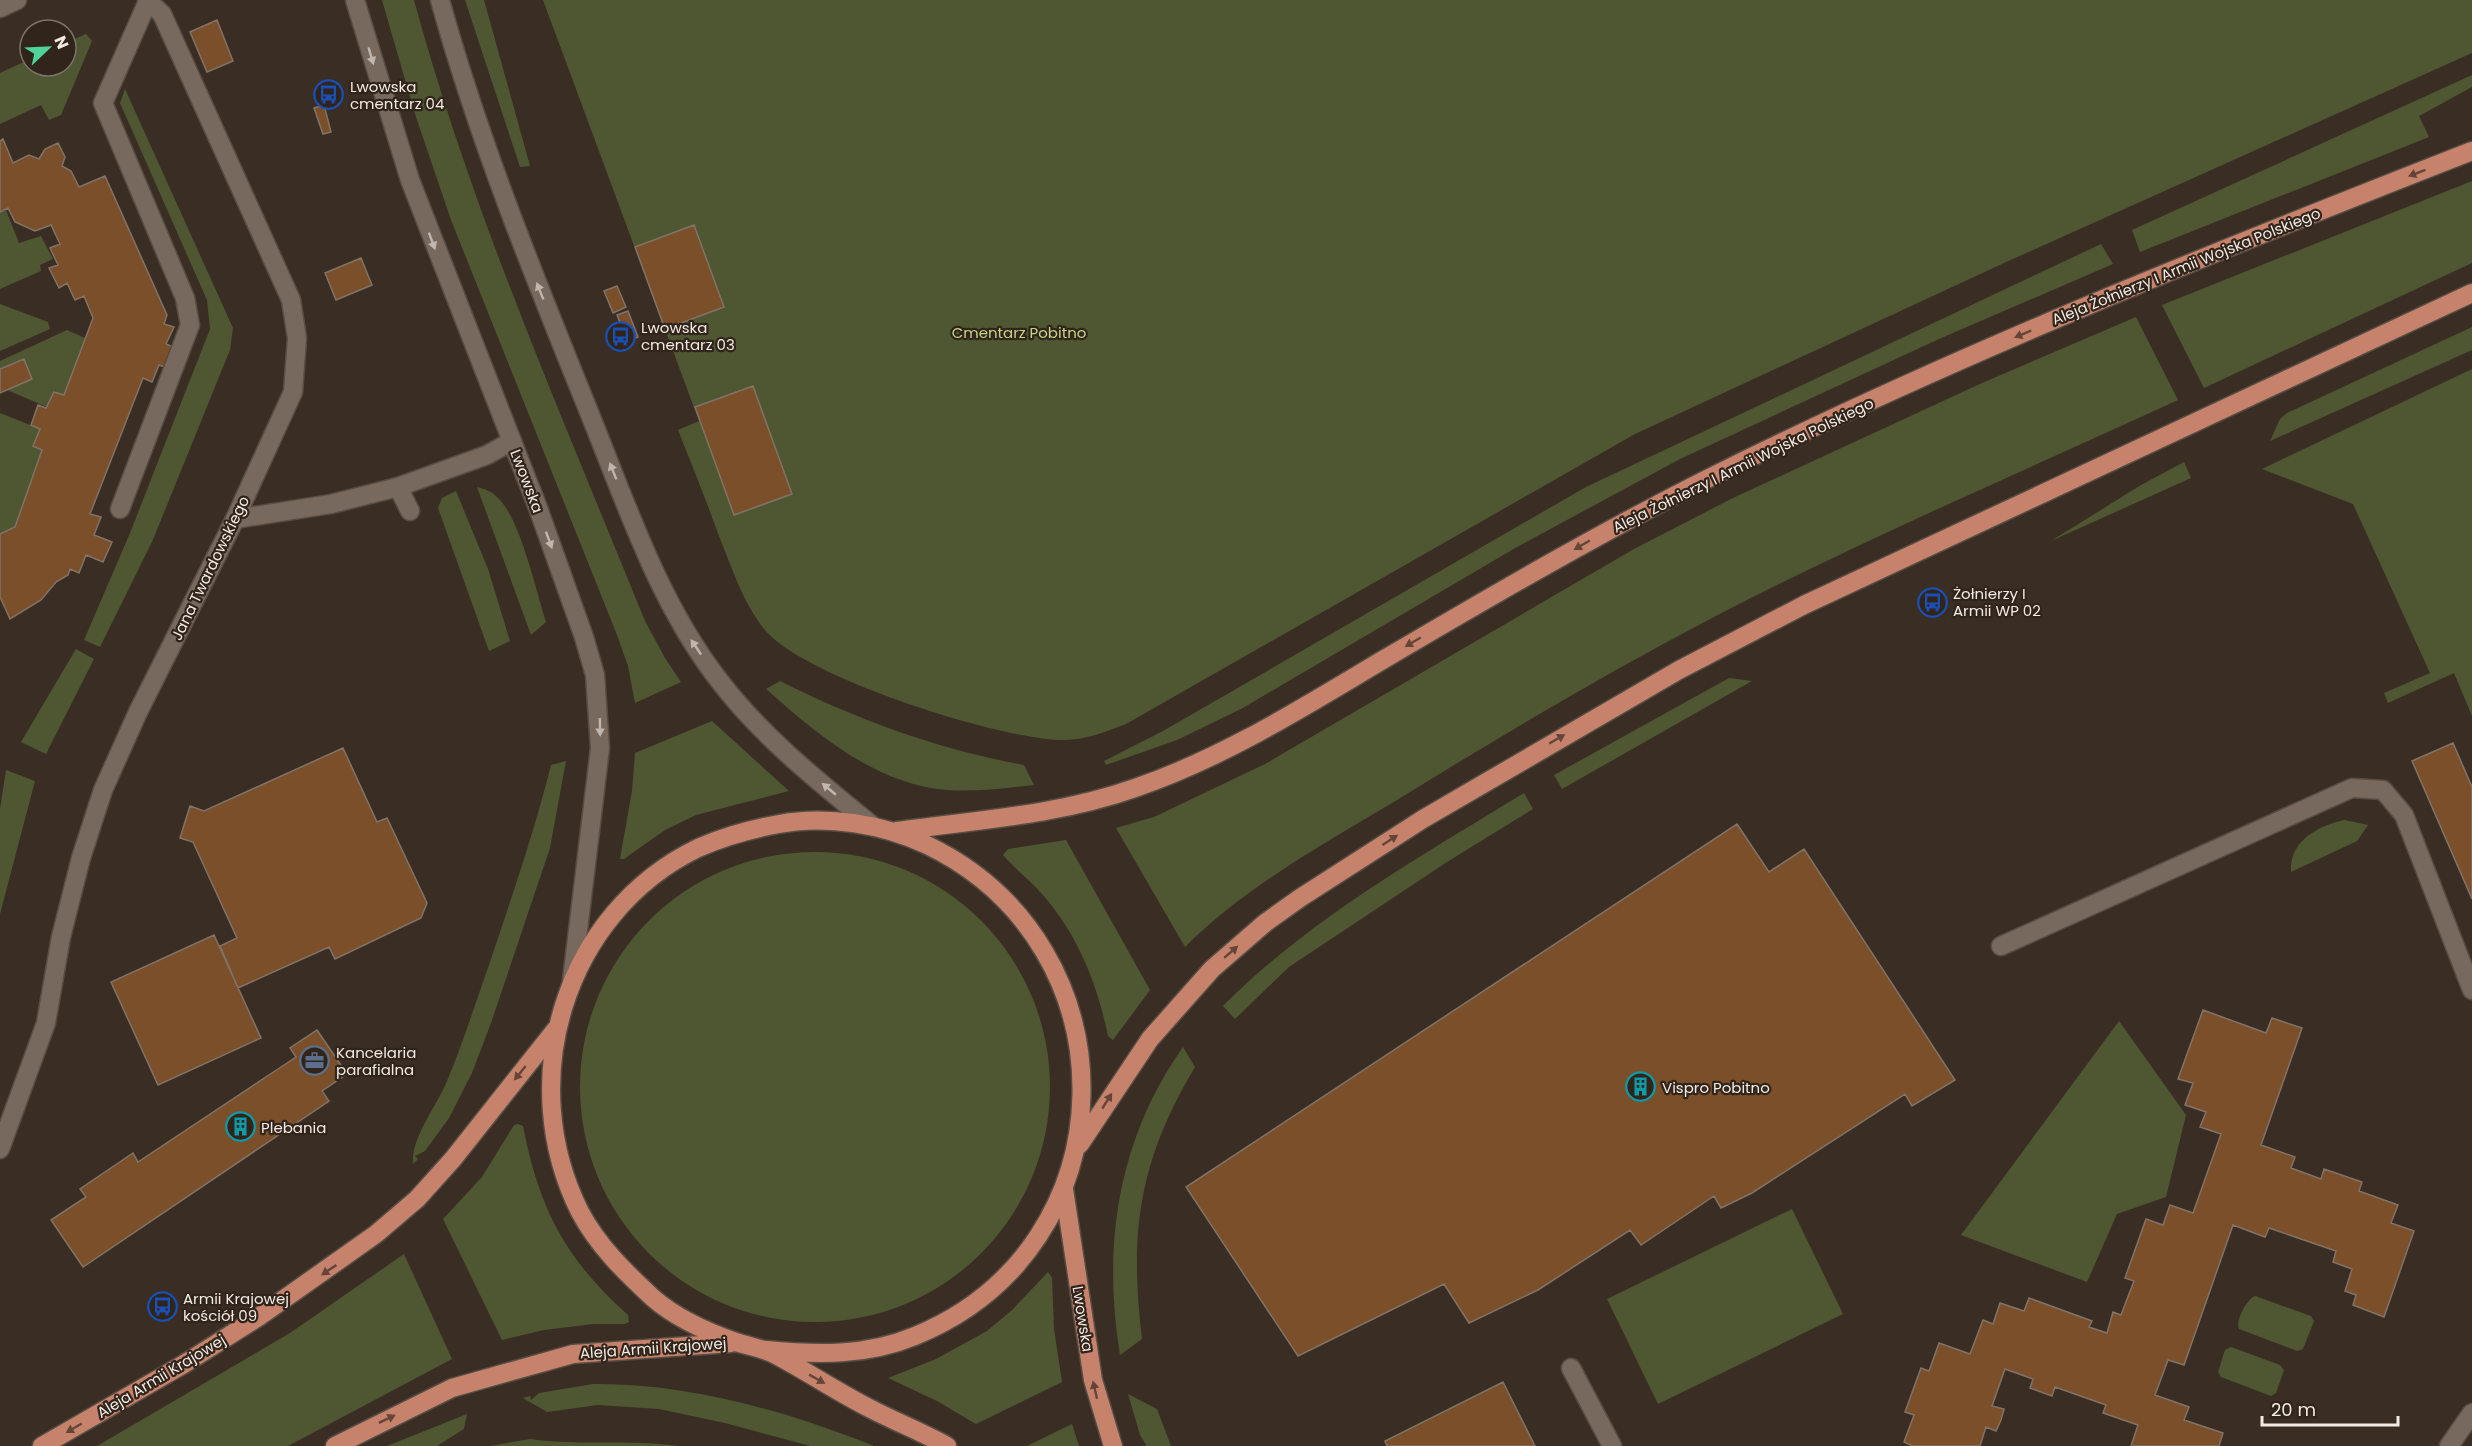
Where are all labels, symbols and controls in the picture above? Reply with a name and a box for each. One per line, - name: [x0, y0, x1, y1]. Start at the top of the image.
- north arrow: [18, 18, 78, 78]
- text: N: [48, 32, 74, 52]
- one-way arrow: [367, 47, 376, 65]
- place label: Lwowska cmentarz 04: [350, 76, 444, 114]
- bus stop icon: Lwowska cmentarz 04: [313, 79, 345, 111]
- one-way arrow: [2408, 168, 2426, 178]
- street label: Aleja Żołnierzy I Armii Wojska Polskiego: [2049, 202, 2323, 330]
- one-way arrow: [428, 232, 438, 250]
- one-way arrow: [535, 281, 545, 299]
- place label: Lwowska cmentarz 03: [641, 317, 735, 355]
- bus stop icon: Lwowska cmentarz 03: [604, 320, 636, 352]
- park label: Cmentarz Pobitno: [952, 322, 1086, 343]
- one-way arrow: [2014, 329, 2032, 339]
- street label: Aleja Żołnierzy I Armii Wojska Polskiego: [1609, 392, 1877, 538]
- street label: Lwowska: [505, 446, 549, 516]
- one-way arrow: [608, 462, 618, 480]
- street label: Jana Twardowskiego: [166, 492, 254, 644]
- one-way arrow: [545, 531, 555, 549]
- one-way arrow: [1573, 540, 1590, 550]
- place label: Żołnierzy I Armii WP 02: [1953, 583, 2041, 621]
- bus stop icon: Żołnierzy I Armii WP 02: [1916, 586, 1948, 618]
- one-way arrow: [1405, 637, 1421, 648]
- one-way arrow: [690, 640, 702, 656]
- one-way arrow: [595, 718, 605, 737]
- one-way arrow: [1549, 734, 1566, 744]
- one-way arrow: [821, 783, 837, 796]
- one-way arrow: [1382, 834, 1398, 846]
- one-way arrow: [1223, 946, 1238, 959]
- place label: Kancelaria parafialna: [336, 1042, 416, 1080]
- office icon: Kancelaria parafialna: [299, 1045, 331, 1077]
- one-way arrow: [514, 1065, 527, 1080]
- building icon: Vispro Pobitno: [1625, 1071, 1657, 1103]
- place label: Vispro Pobitno: [1662, 1077, 1770, 1098]
- one-way arrow: [1102, 1093, 1113, 1110]
- building icon: Plebania: [224, 1111, 256, 1143]
- place label: Plebania: [261, 1117, 326, 1138]
- one-way arrow: [321, 1264, 337, 1275]
- street label: Lwowska: [1067, 1285, 1099, 1353]
- place label: Armii Krajowej kościół 09: [183, 1288, 289, 1326]
- bus stop icon: Armii Krajowej kościół 09: [146, 1291, 178, 1323]
- street label: Aleja Armii Krajowej: [93, 1329, 229, 1423]
- street label: Aleja Armii Krajowej: [579, 1332, 727, 1364]
- one-way arrow: [809, 1374, 826, 1384]
- one-way arrow: [1090, 1380, 1099, 1399]
- scale bar: [2262, 1389, 2398, 1427]
- text: 20 m: [2271, 1397, 2316, 1422]
- one-way arrow: [379, 1415, 396, 1424]
- one-way arrow: [66, 1422, 82, 1433]

